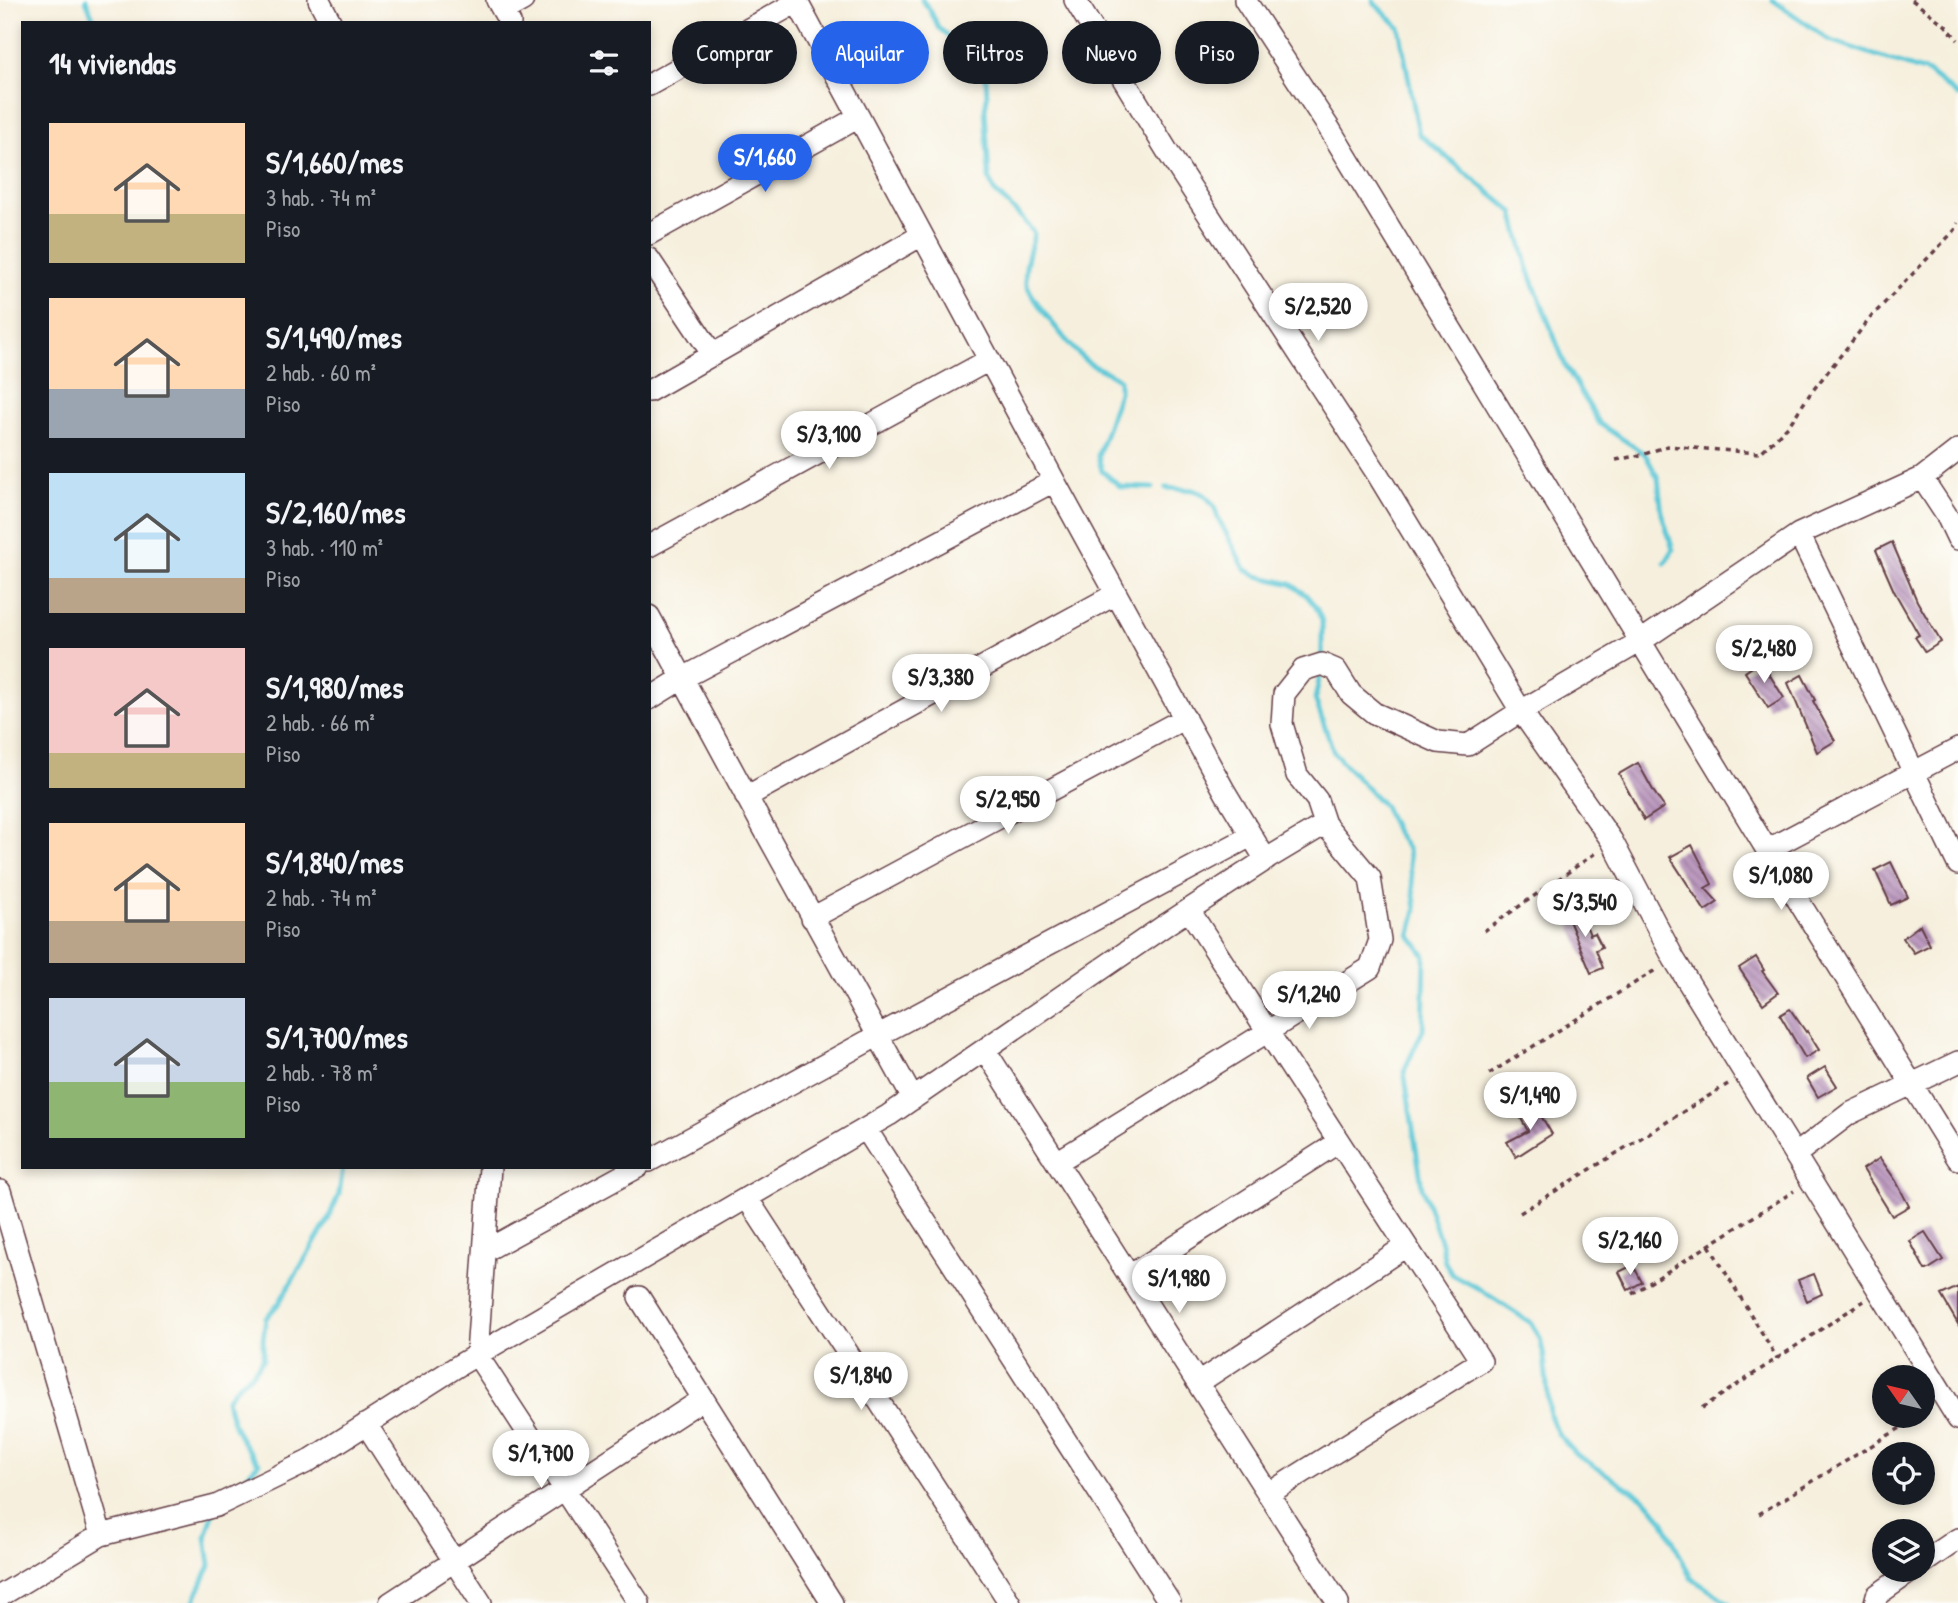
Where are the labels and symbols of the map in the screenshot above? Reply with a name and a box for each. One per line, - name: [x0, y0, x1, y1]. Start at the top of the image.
- pin: S/1,660: [700, 134, 830, 194]
- pin: S/2,520: [1253, 284, 1383, 343]
- pin: S/3,100: [764, 412, 894, 471]
- pin: S/2,480: [1699, 626, 1829, 685]
- pin: S/3,380: [876, 654, 1006, 714]
- pin: S/2,950: [943, 776, 1073, 836]
- pin: S/1,080: [1716, 852, 1846, 912]
- pin: S/3,540: [1520, 880, 1650, 939]
- pin: S/1,240: [1244, 972, 1374, 1031]
- pin: S/1,490: [1465, 1072, 1595, 1132]
- pin: S/2,160: [1565, 1218, 1695, 1277]
- pin: S/1,980: [1114, 1256, 1244, 1315]
- pin: S/1,840: [796, 1352, 926, 1412]
- north arrow: [1872, 1365, 1936, 1428]
- pin: S/1,700: [476, 1430, 606, 1490]

